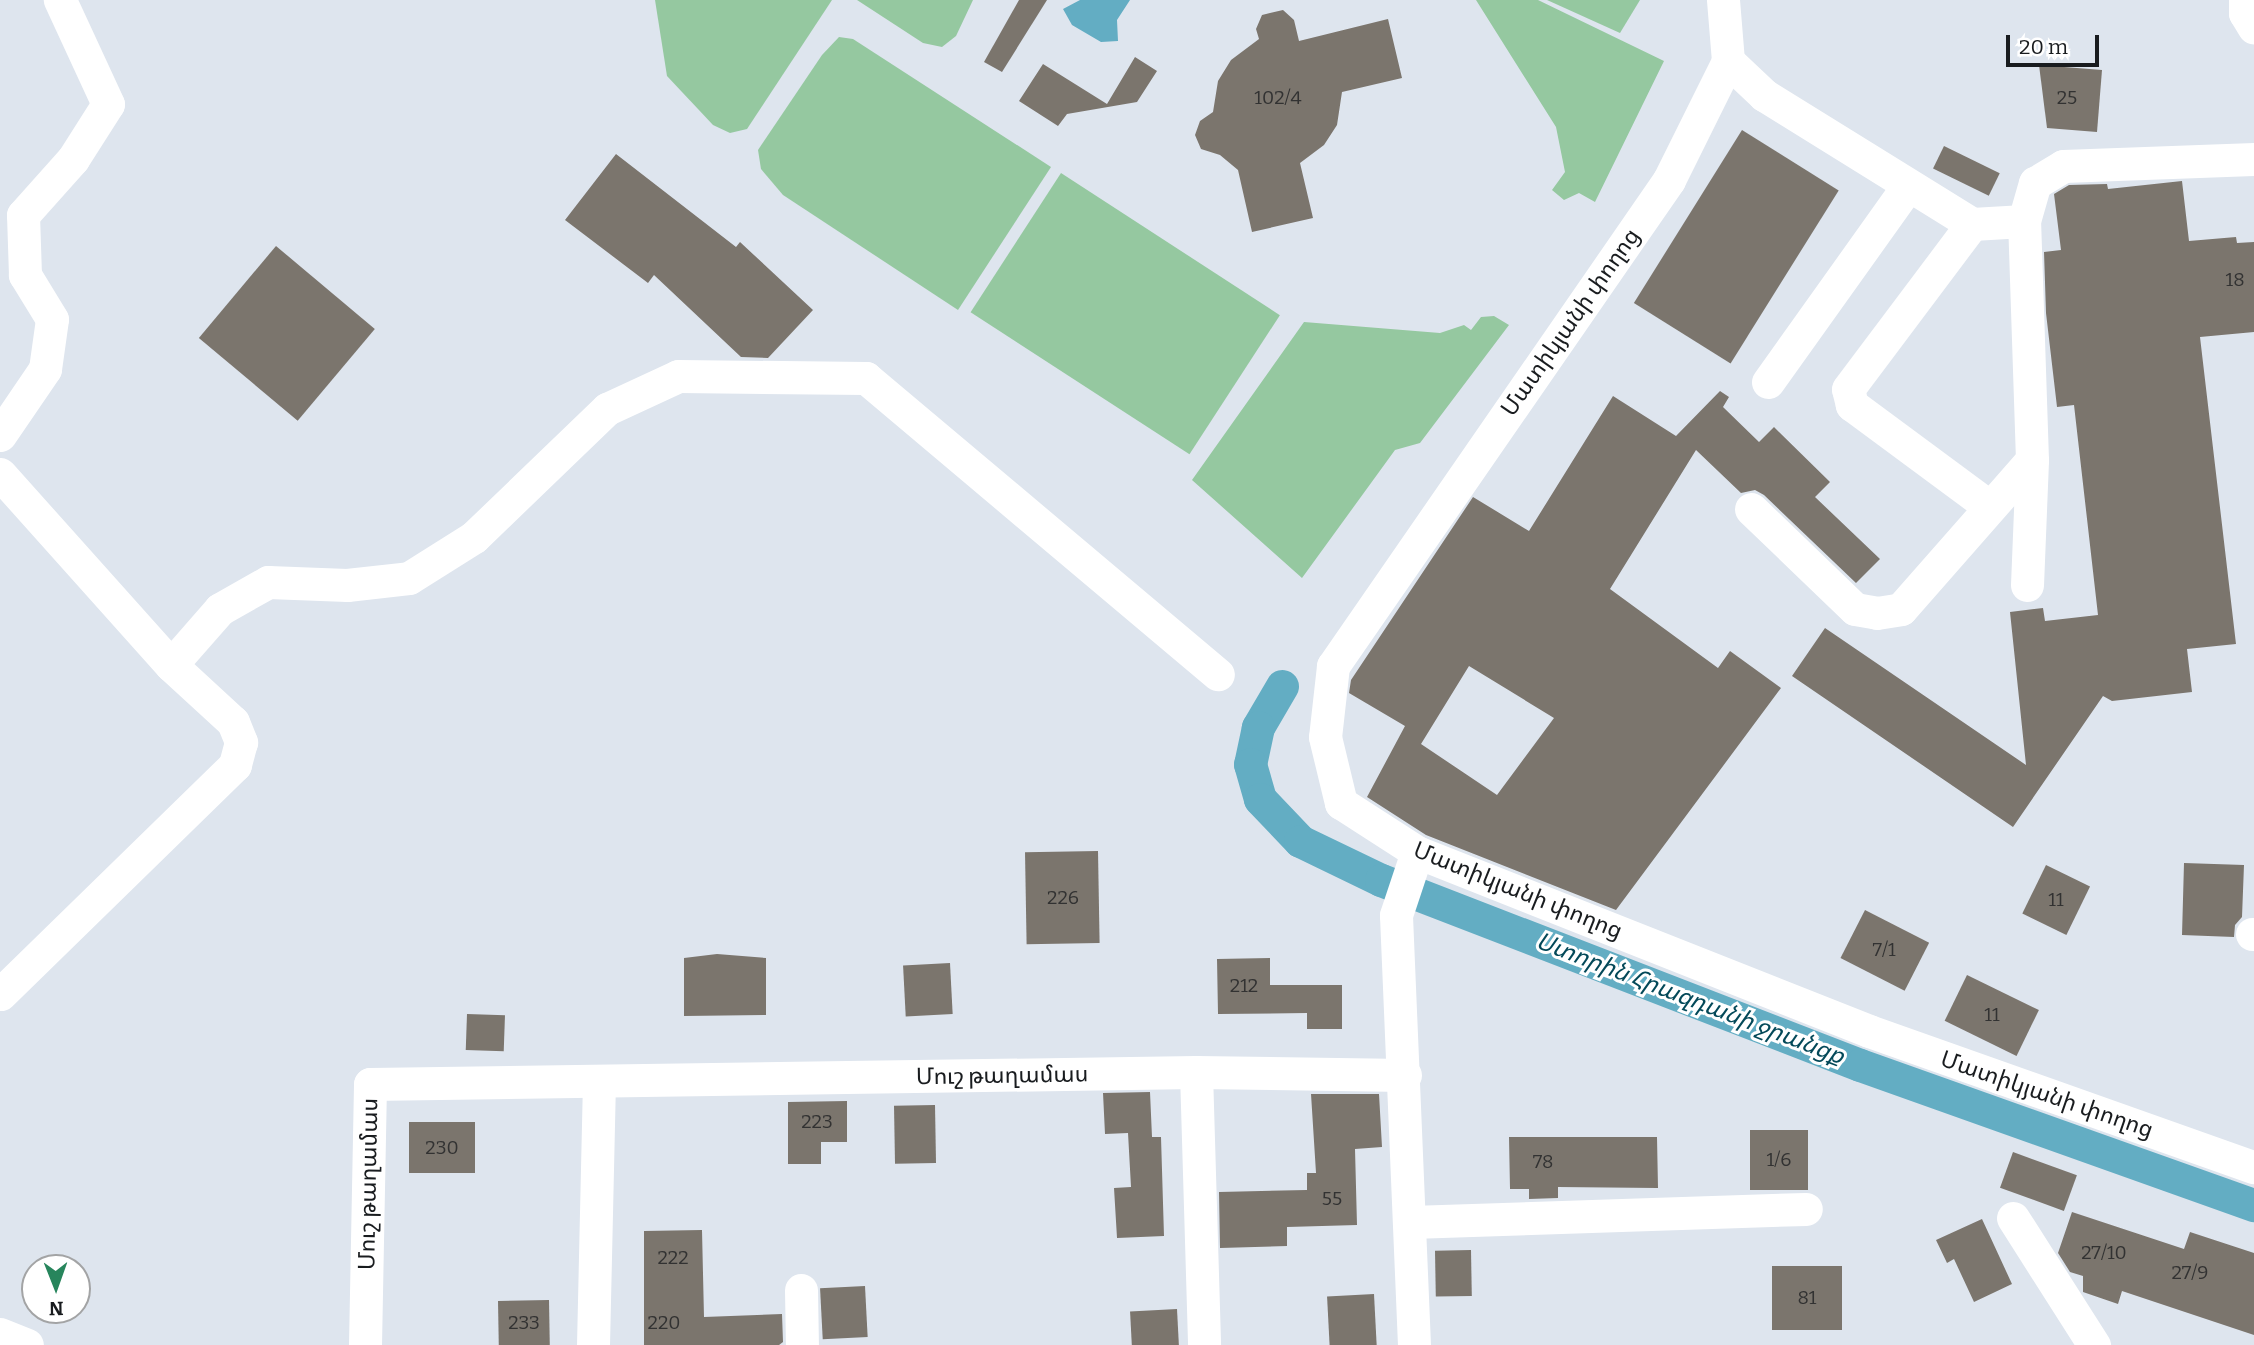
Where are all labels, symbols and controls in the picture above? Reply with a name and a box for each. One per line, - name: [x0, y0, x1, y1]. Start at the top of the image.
- scale bar: [2009, 21, 2102, 65]
- text: 20 m: [2019, 34, 2068, 60]
- house number: 102/4: [1254, 87, 1302, 109]
- house number: 25: [2057, 87, 2077, 109]
- street label: Մատիկյանի փողոց: [1495, 223, 1645, 421]
- house number: 18: [2225, 269, 2245, 291]
- street label: Մատիկյանի փողոց: [1409, 835, 1627, 945]
- house number: 226: [1047, 887, 1079, 909]
- house number: 11: [2048, 889, 2064, 911]
- water label: Ստորին Հրազդանի ջրանցք: [1532, 927, 1848, 1071]
- house number: 7/1: [1872, 939, 1896, 961]
- house number: 212: [1230, 975, 1258, 997]
- house number: 11: [1984, 1004, 2000, 1026]
- street label: Մատիկյանի փողոց: [1937, 1045, 2157, 1143]
- street label: Մուշ թաղամաս: [916, 1060, 1088, 1090]
- street label: Մուշ թաղամաս: [353, 1098, 383, 1270]
- house number: 223: [801, 1111, 833, 1133]
- house number: 230: [425, 1137, 459, 1159]
- house number: 1/6: [1767, 1149, 1791, 1171]
- house number: 78: [1533, 1151, 1553, 1173]
- house number: 55: [1322, 1188, 1342, 1210]
- house number: 27/10: [2081, 1242, 2127, 1264]
- house number: 222: [657, 1247, 689, 1269]
- north arrow: [21, 1254, 91, 1324]
- house number: 27/9: [2172, 1262, 2208, 1284]
- house number: 81: [1797, 1287, 1817, 1309]
- text: N: [49, 1297, 64, 1320]
- house number: 233: [508, 1312, 540, 1334]
- house number: 220: [648, 1312, 680, 1334]

